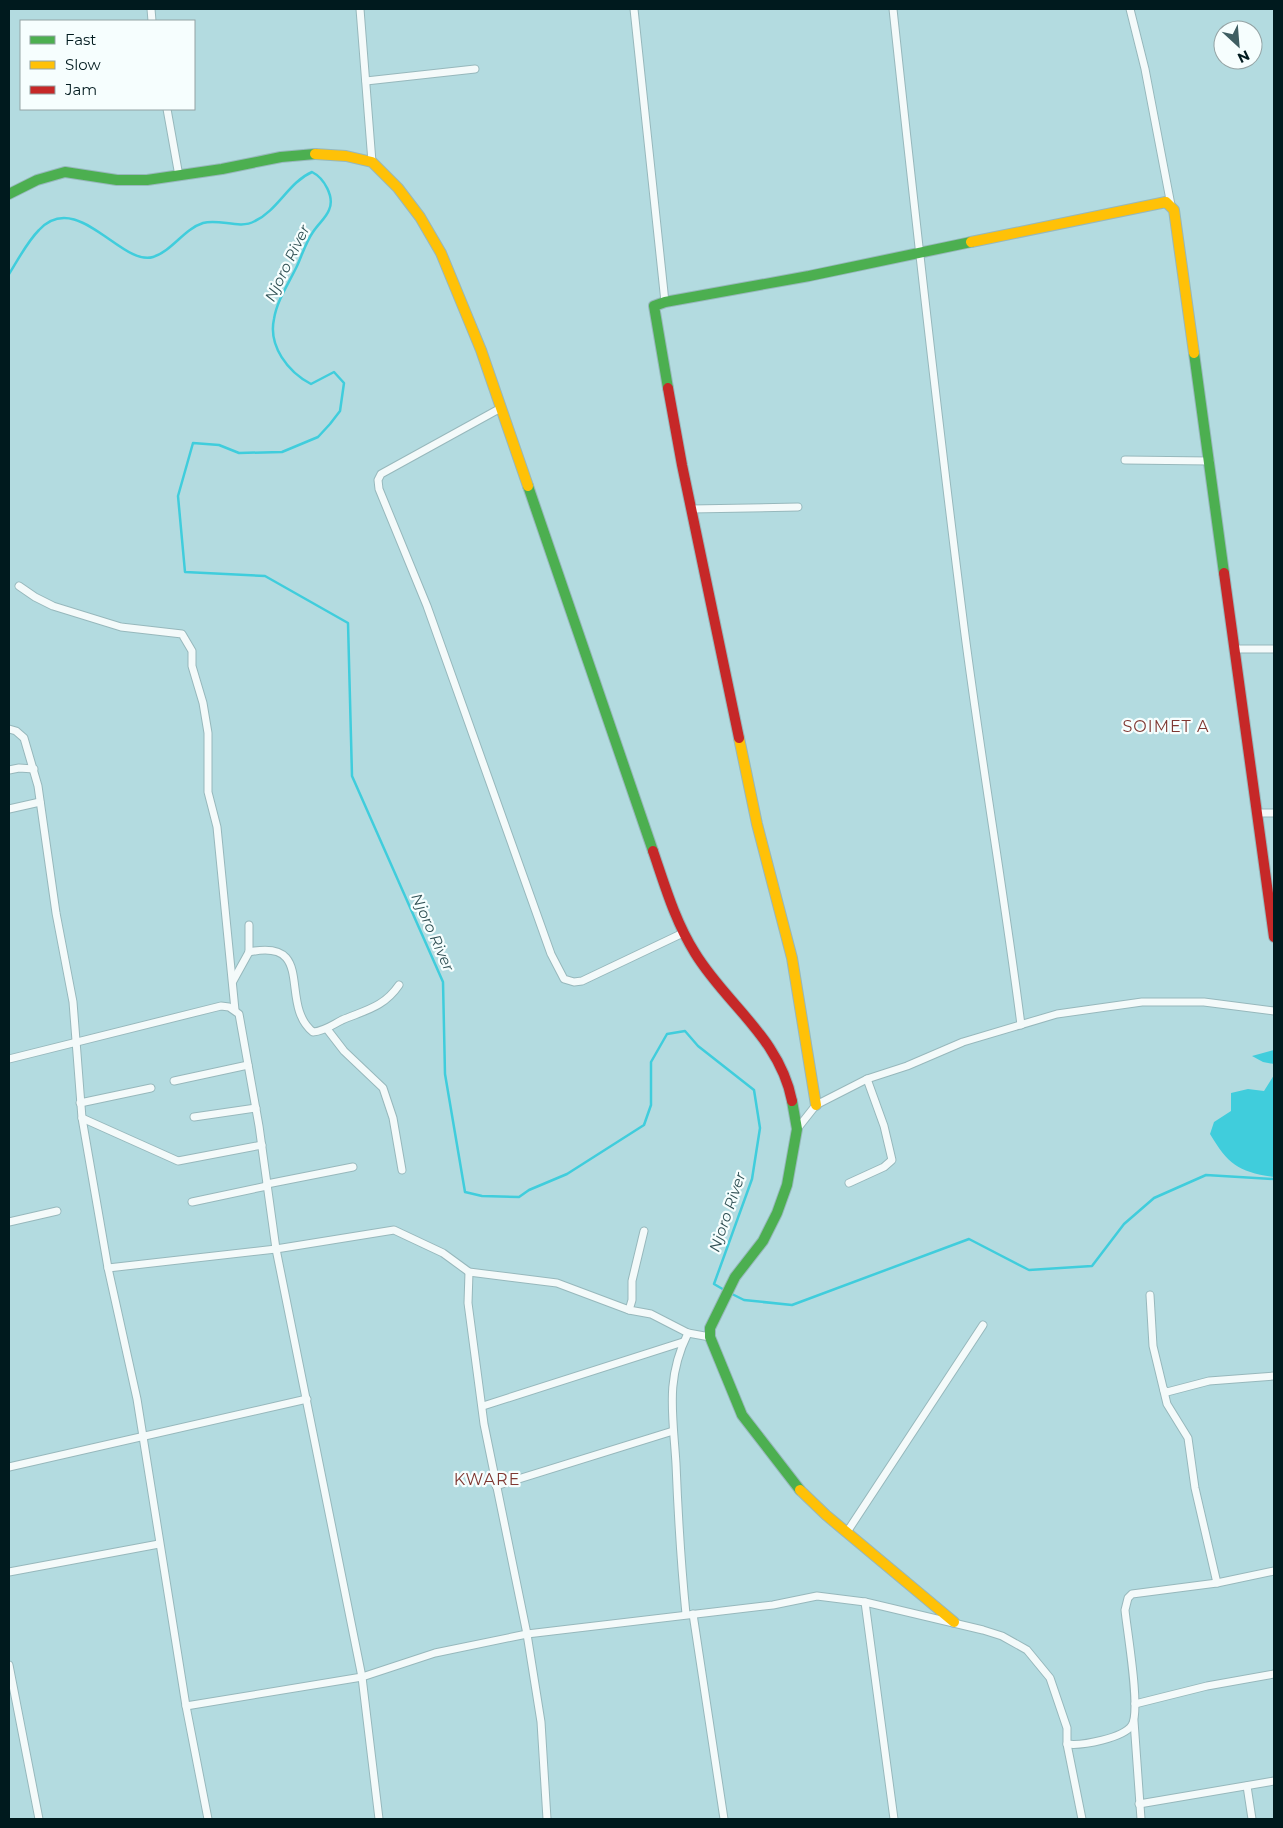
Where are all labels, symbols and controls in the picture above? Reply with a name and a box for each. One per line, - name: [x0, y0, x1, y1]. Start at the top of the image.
- legend: [20, 20, 195, 110]
- north arrow: [1213, 20, 1263, 70]
- text: Fast: [65, 30, 96, 49]
- text: N: [1235, 46, 1253, 67]
- text: Slow: [65, 55, 101, 74]
- text: Jam: [64, 80, 97, 99]
- water label: Njoro River: [260, 221, 314, 304]
- district label: SOIMET A: [1123, 717, 1209, 736]
- water label: Njoro River: [407, 890, 459, 975]
- water label: Njoro River: [705, 1169, 750, 1254]
- district label: KWARE: [454, 1470, 520, 1489]

